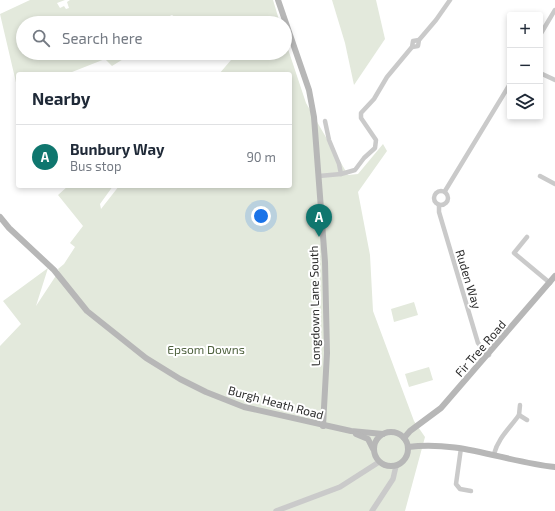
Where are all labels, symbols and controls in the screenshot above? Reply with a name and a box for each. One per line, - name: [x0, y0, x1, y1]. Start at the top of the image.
- map controls: [507, 12, 543, 120]
- button: +: [507, 12, 543, 48]
- search box: [16, 16, 292, 60]
- icon: search: [30, 27, 52, 49]
- text: Search here: [62, 29, 143, 47]
- button: −: [507, 48, 543, 84]
- button: layers: [507, 84, 543, 120]
- text: Nearby: [32, 88, 90, 108]
- text: Bunbury Way: [70, 140, 164, 158]
- text: A: [41, 149, 49, 165]
- text: 90 m: [246, 149, 276, 165]
- text: Bus stop: [70, 158, 121, 174]
- pin: A: [306, 204, 332, 237]
- your location: [251, 206, 271, 226]
- street label: Longdown Lane South: [306, 246, 322, 366]
- street label: Ruden Way: [453, 248, 485, 311]
- street label: Fir Tree Road: [452, 317, 508, 379]
- park label: Epsom Downs: [167, 342, 245, 356]
- street label: Burgh Heath Road: [227, 383, 325, 421]

